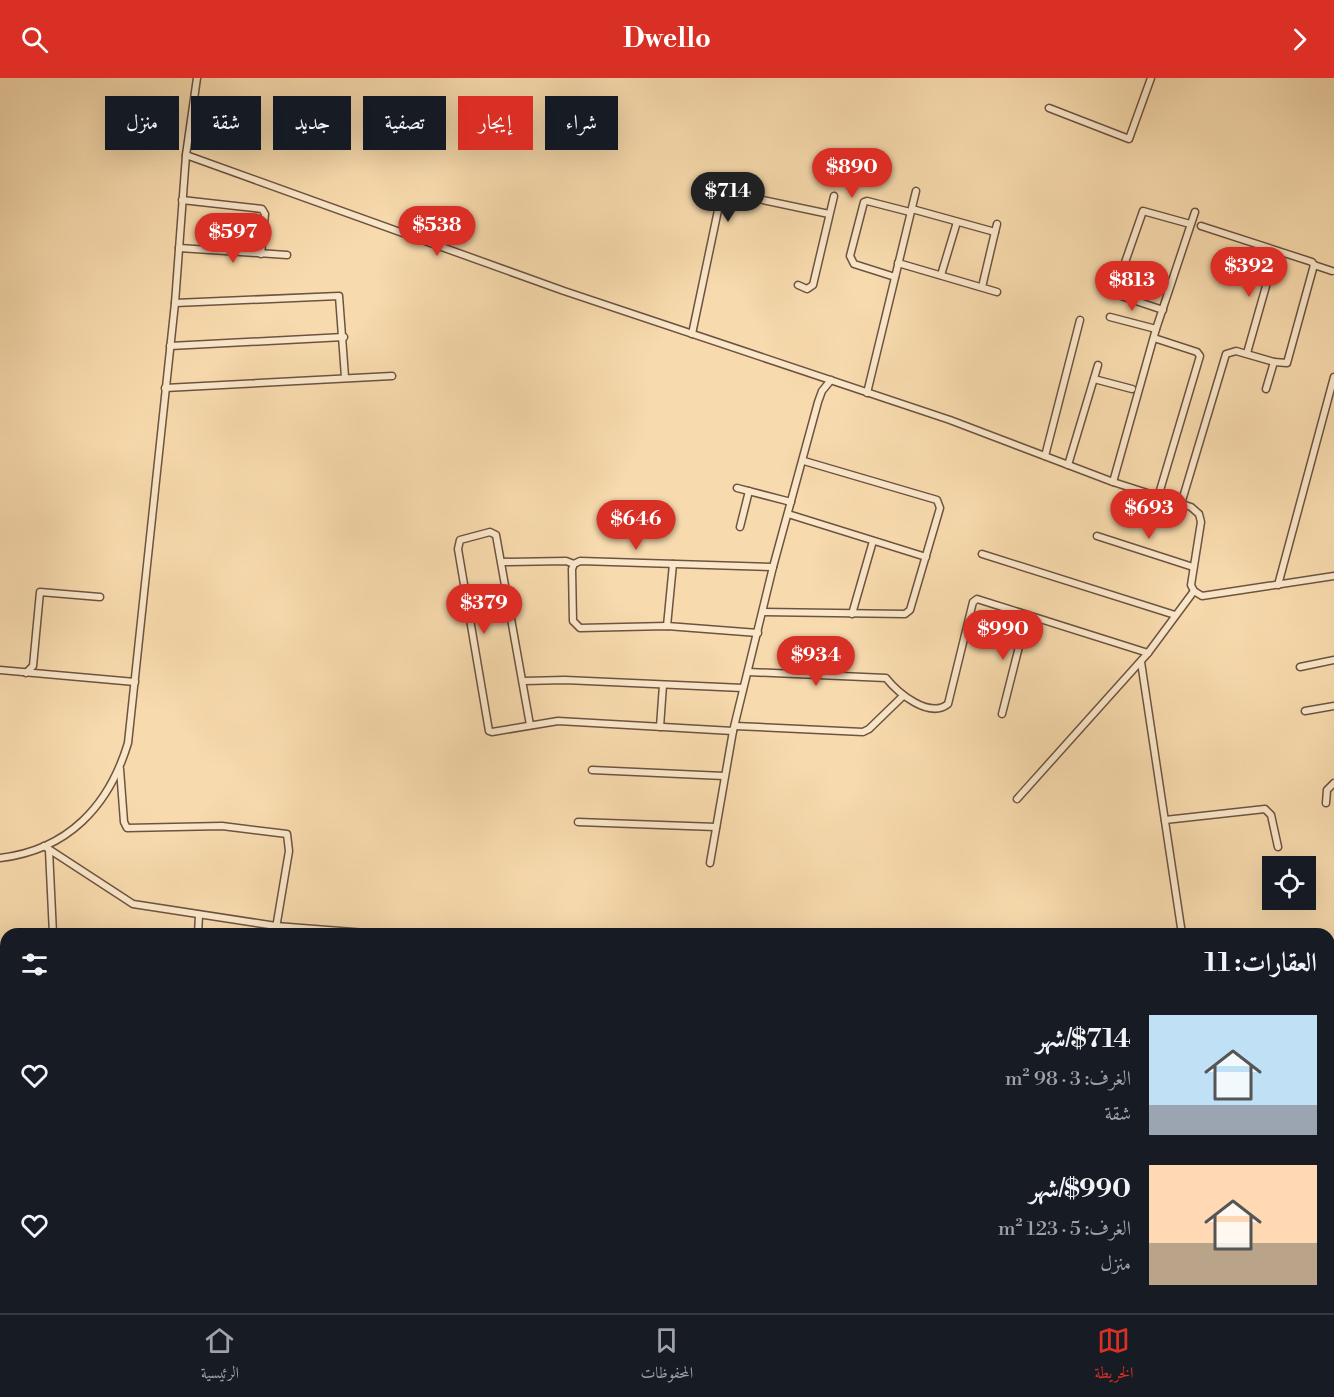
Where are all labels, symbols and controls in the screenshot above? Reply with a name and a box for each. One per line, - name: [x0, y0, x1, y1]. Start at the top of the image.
- text: Dwello: [623, 22, 711, 56]
- icon: search: [18, 23, 51, 56]
- icon: forward: [1283, 23, 1316, 56]
- chip: منزل: [105, 96, 179, 150]
- chip: شقة: [191, 96, 261, 150]
- chip: جديد: [273, 96, 351, 150]
- chip: تصفية: [363, 96, 446, 150]
- chip: إيجار: [458, 96, 533, 150]
- chip: شراء: [545, 96, 618, 150]
- pin: $890: [816, 148, 888, 199]
- text: $890: [826, 155, 878, 180]
- pin: $714: [692, 172, 764, 223]
- text: $714: [705, 179, 751, 204]
- pin: $538: [401, 206, 473, 257]
- pin: $597: [197, 213, 269, 264]
- text: $538: [412, 213, 462, 238]
- text: $597: [209, 220, 257, 245]
- pin: $392: [1213, 247, 1285, 298]
- text: $392: [1224, 254, 1274, 279]
- pin: $813: [1096, 261, 1168, 312]
- text: $813: [1109, 268, 1155, 293]
- pin: $693: [1113, 489, 1185, 540]
- text: $693: [1124, 496, 1174, 521]
- pin: $646: [600, 500, 672, 551]
- text: $646: [611, 507, 661, 532]
- pin: $379: [448, 584, 520, 635]
- text: $379: [460, 591, 508, 616]
- pin: $990: [967, 610, 1039, 661]
- text: $990: [977, 617, 1029, 642]
- pin: $934: [780, 636, 852, 687]
- text: $934: [791, 643, 841, 668]
- map controls: [1262, 856, 1316, 910]
- button: locate: [1262, 856, 1316, 910]
- text: العقارات: 11: [1204, 947, 1317, 979]
- icon: filters: [18, 948, 51, 981]
- text: $714/شهر: [1036, 1023, 1131, 1055]
- icon: home: [1197, 1039, 1269, 1111]
- icon: heart: [18, 1059, 51, 1092]
- text: الغرف: 3 · 98 m²: [1005, 1067, 1131, 1092]
- text: شقة: [1105, 1102, 1131, 1127]
- text: $990/شهر: [1029, 1173, 1131, 1205]
- icon: home: [1197, 1189, 1269, 1261]
- icon: heart: [18, 1209, 51, 1242]
- text: الغرف: 5 · 123 m²: [998, 1217, 1131, 1242]
- text: منزل: [1100, 1252, 1131, 1277]
- tab: الرئيسية: [201, 1324, 239, 1388]
- tab: المحفوظات: [640, 1324, 693, 1388]
- tab: الخريطة: [1094, 1324, 1133, 1388]

